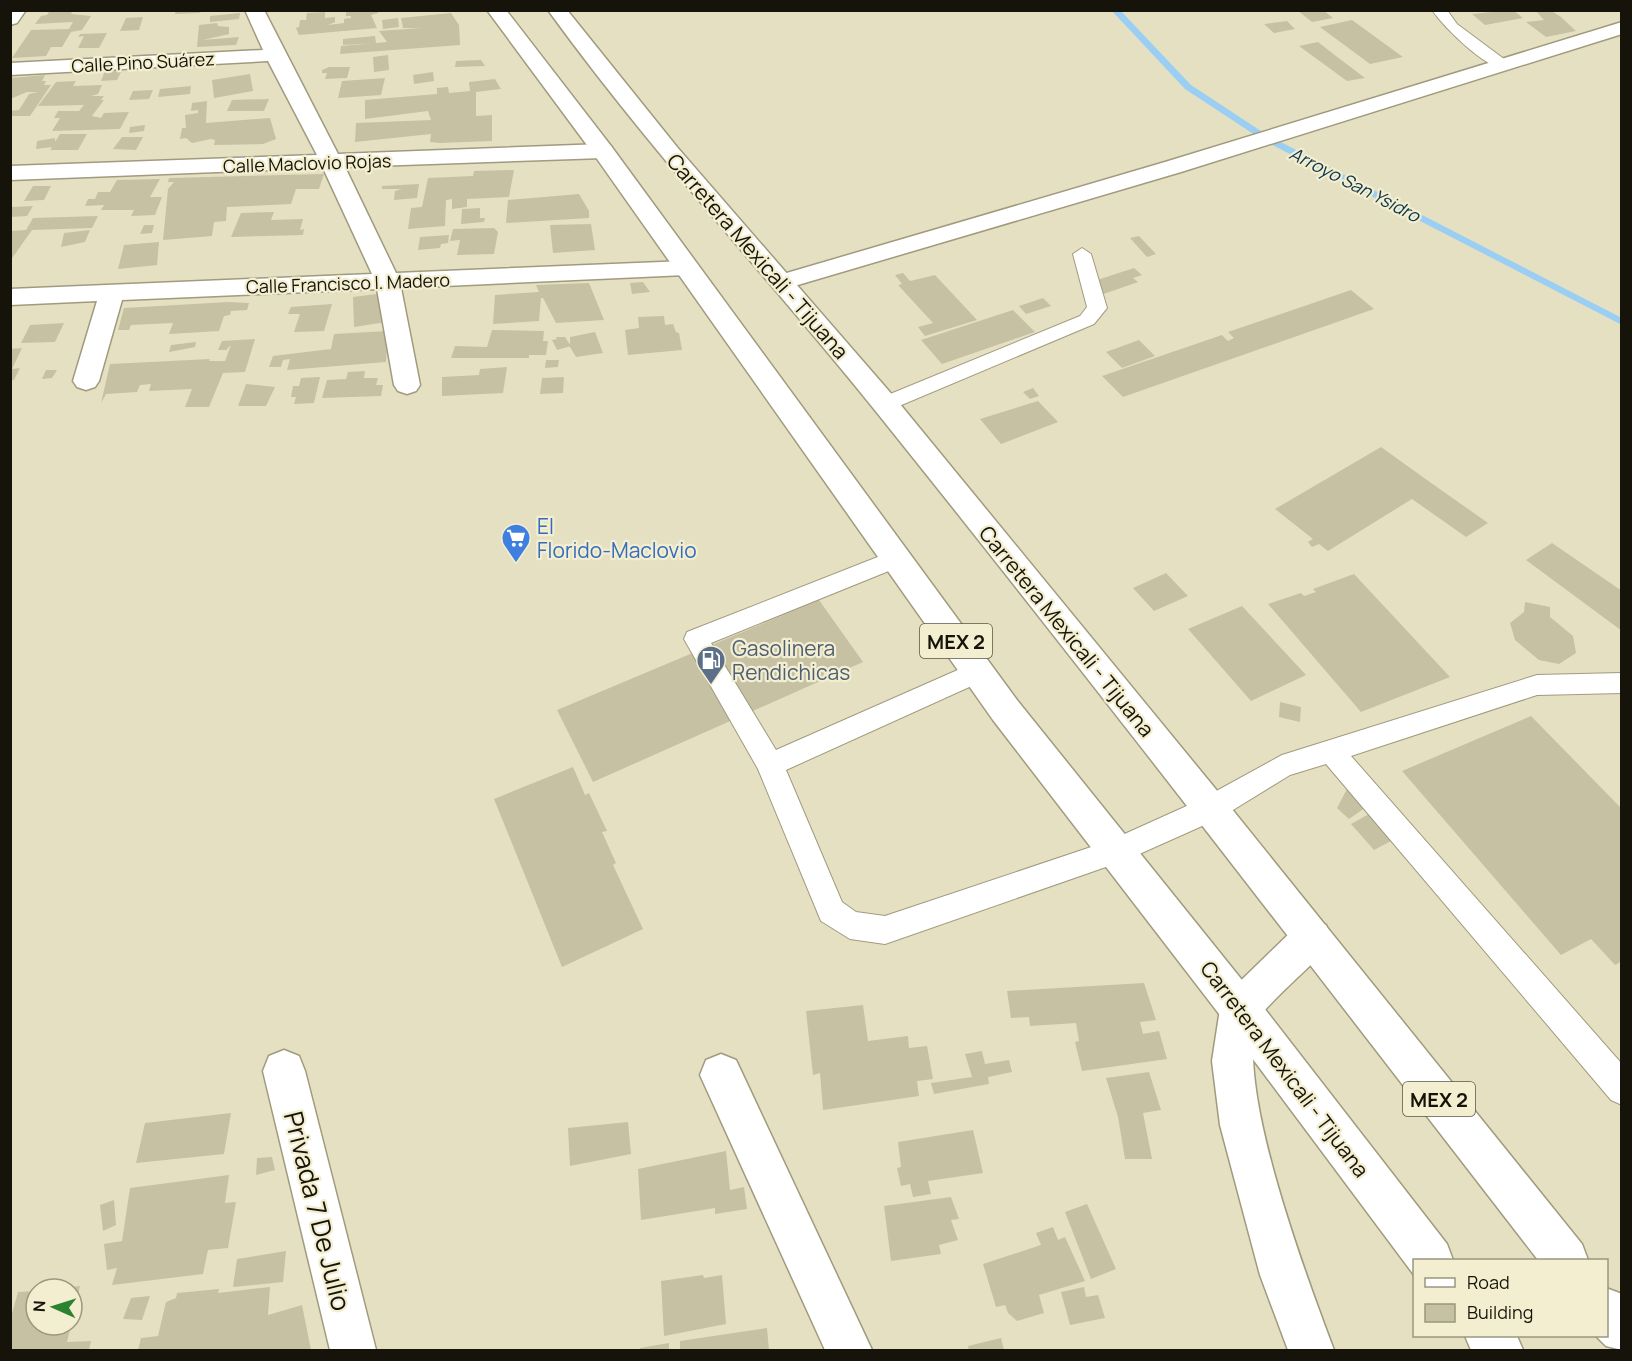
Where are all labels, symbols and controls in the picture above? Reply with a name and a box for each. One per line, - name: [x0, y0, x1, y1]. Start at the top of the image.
- street label: Calle Pino Suárez: [71, 46, 215, 78]
- water label: Arroyo San Ysidro: [1286, 141, 1425, 228]
- street label: Carretera Mexicali - Tijuana: [661, 147, 855, 365]
- street label: Calle Maclovio Rojas: [222, 148, 392, 178]
- street label: Calle Francisco I. Madero: [246, 267, 450, 299]
- place label: El Florido-Maclovio: [537, 512, 697, 564]
- street label: Carretera Mexicali - Tijuana: [973, 520, 1161, 742]
- supermarket icon: El Florido-Maclovio: [500, 522, 532, 564]
- road number: MEX 2: [920, 624, 992, 658]
- place label: Gasolinera Rendichicas: [732, 634, 850, 686]
- fuel station icon: Gasolinera Rendichicas: [695, 644, 727, 686]
- street label: Carretera Mexicali - Tijuana: [1194, 955, 1376, 1183]
- road number: MEX 2: [1403, 1082, 1475, 1116]
- street label: Privada 7 De Julio: [276, 1108, 360, 1314]
- legend: [1413, 1259, 1608, 1337]
- text: Road: [1467, 1270, 1510, 1294]
- north arrow: [24, 1277, 84, 1337]
- text: N: [28, 1300, 50, 1313]
- text: Building: [1467, 1300, 1533, 1324]

